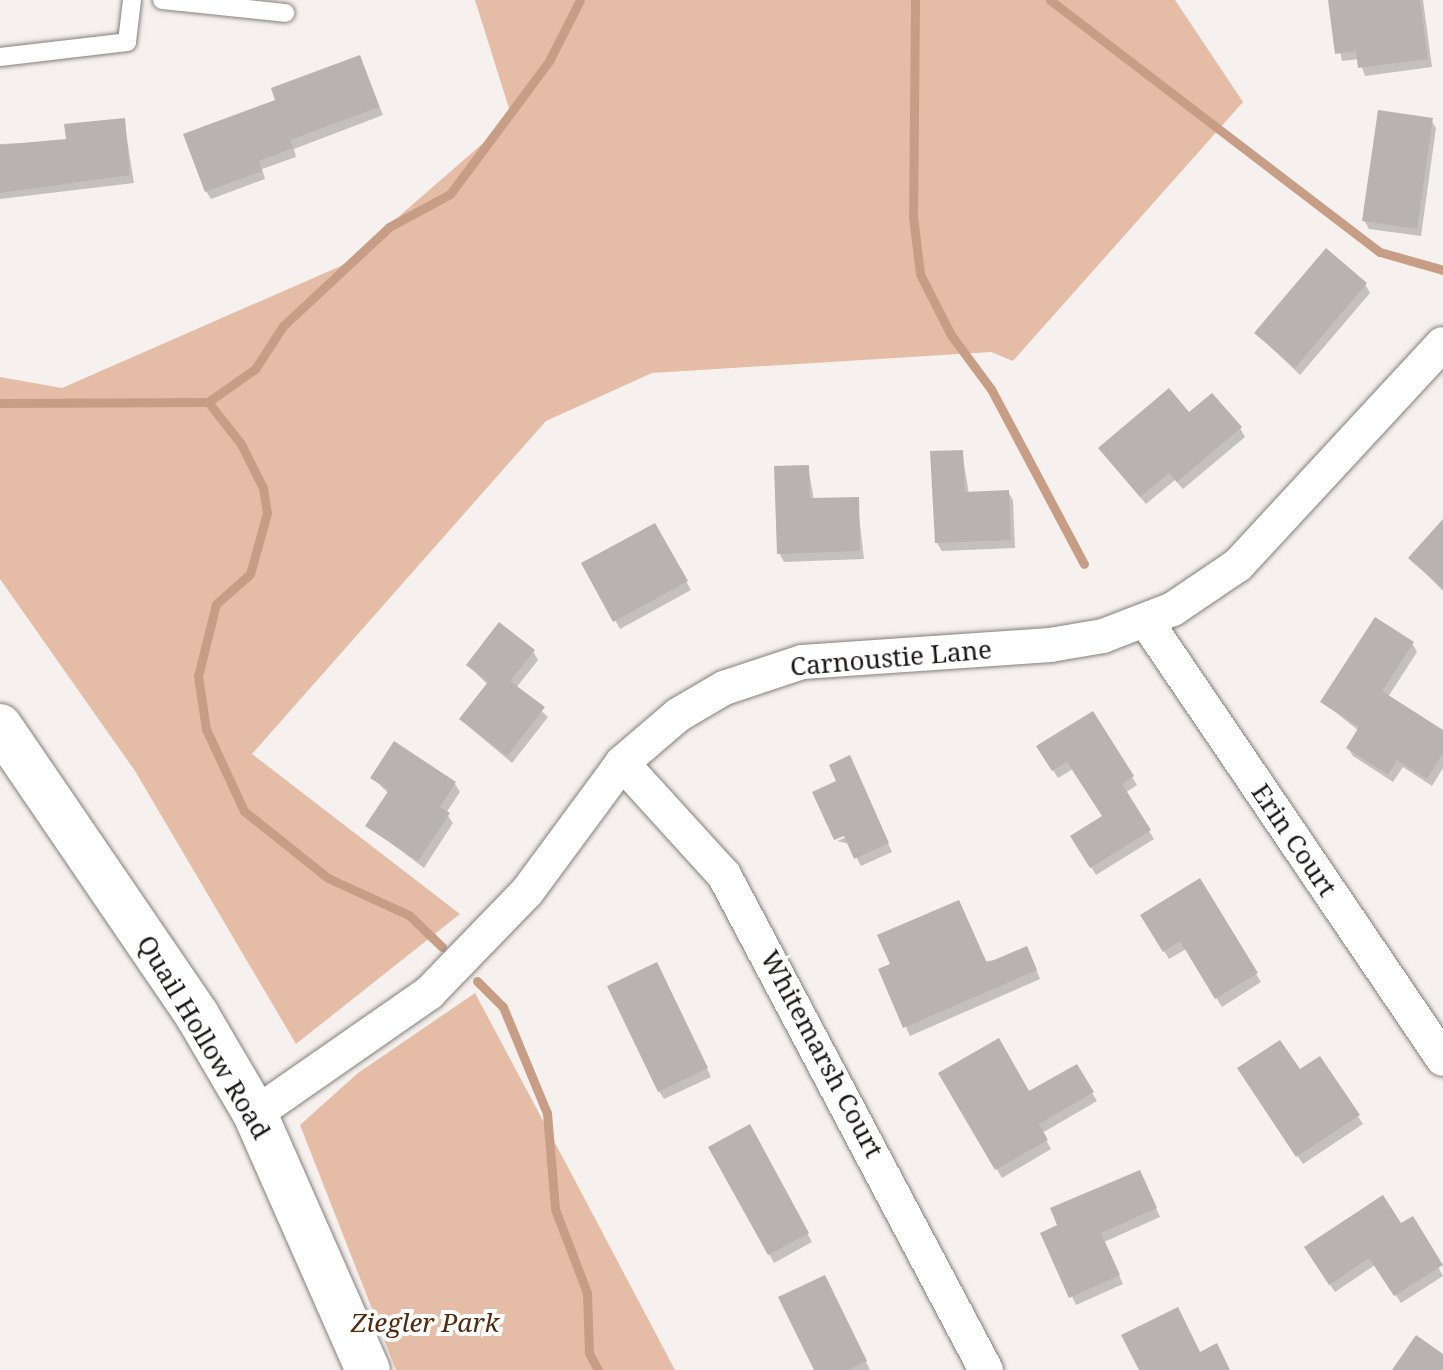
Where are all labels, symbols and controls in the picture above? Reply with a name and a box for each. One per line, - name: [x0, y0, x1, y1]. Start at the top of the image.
- street label: Carnoustie Lane: [789, 634, 993, 682]
- street label: Erin Court: [1245, 778, 1343, 902]
- street label: Quail Hollow Road: [131, 929, 277, 1145]
- street label: Whitemarsh Court: [754, 945, 890, 1163]
- park label: Ziegler Park: [351, 1307, 499, 1339]

